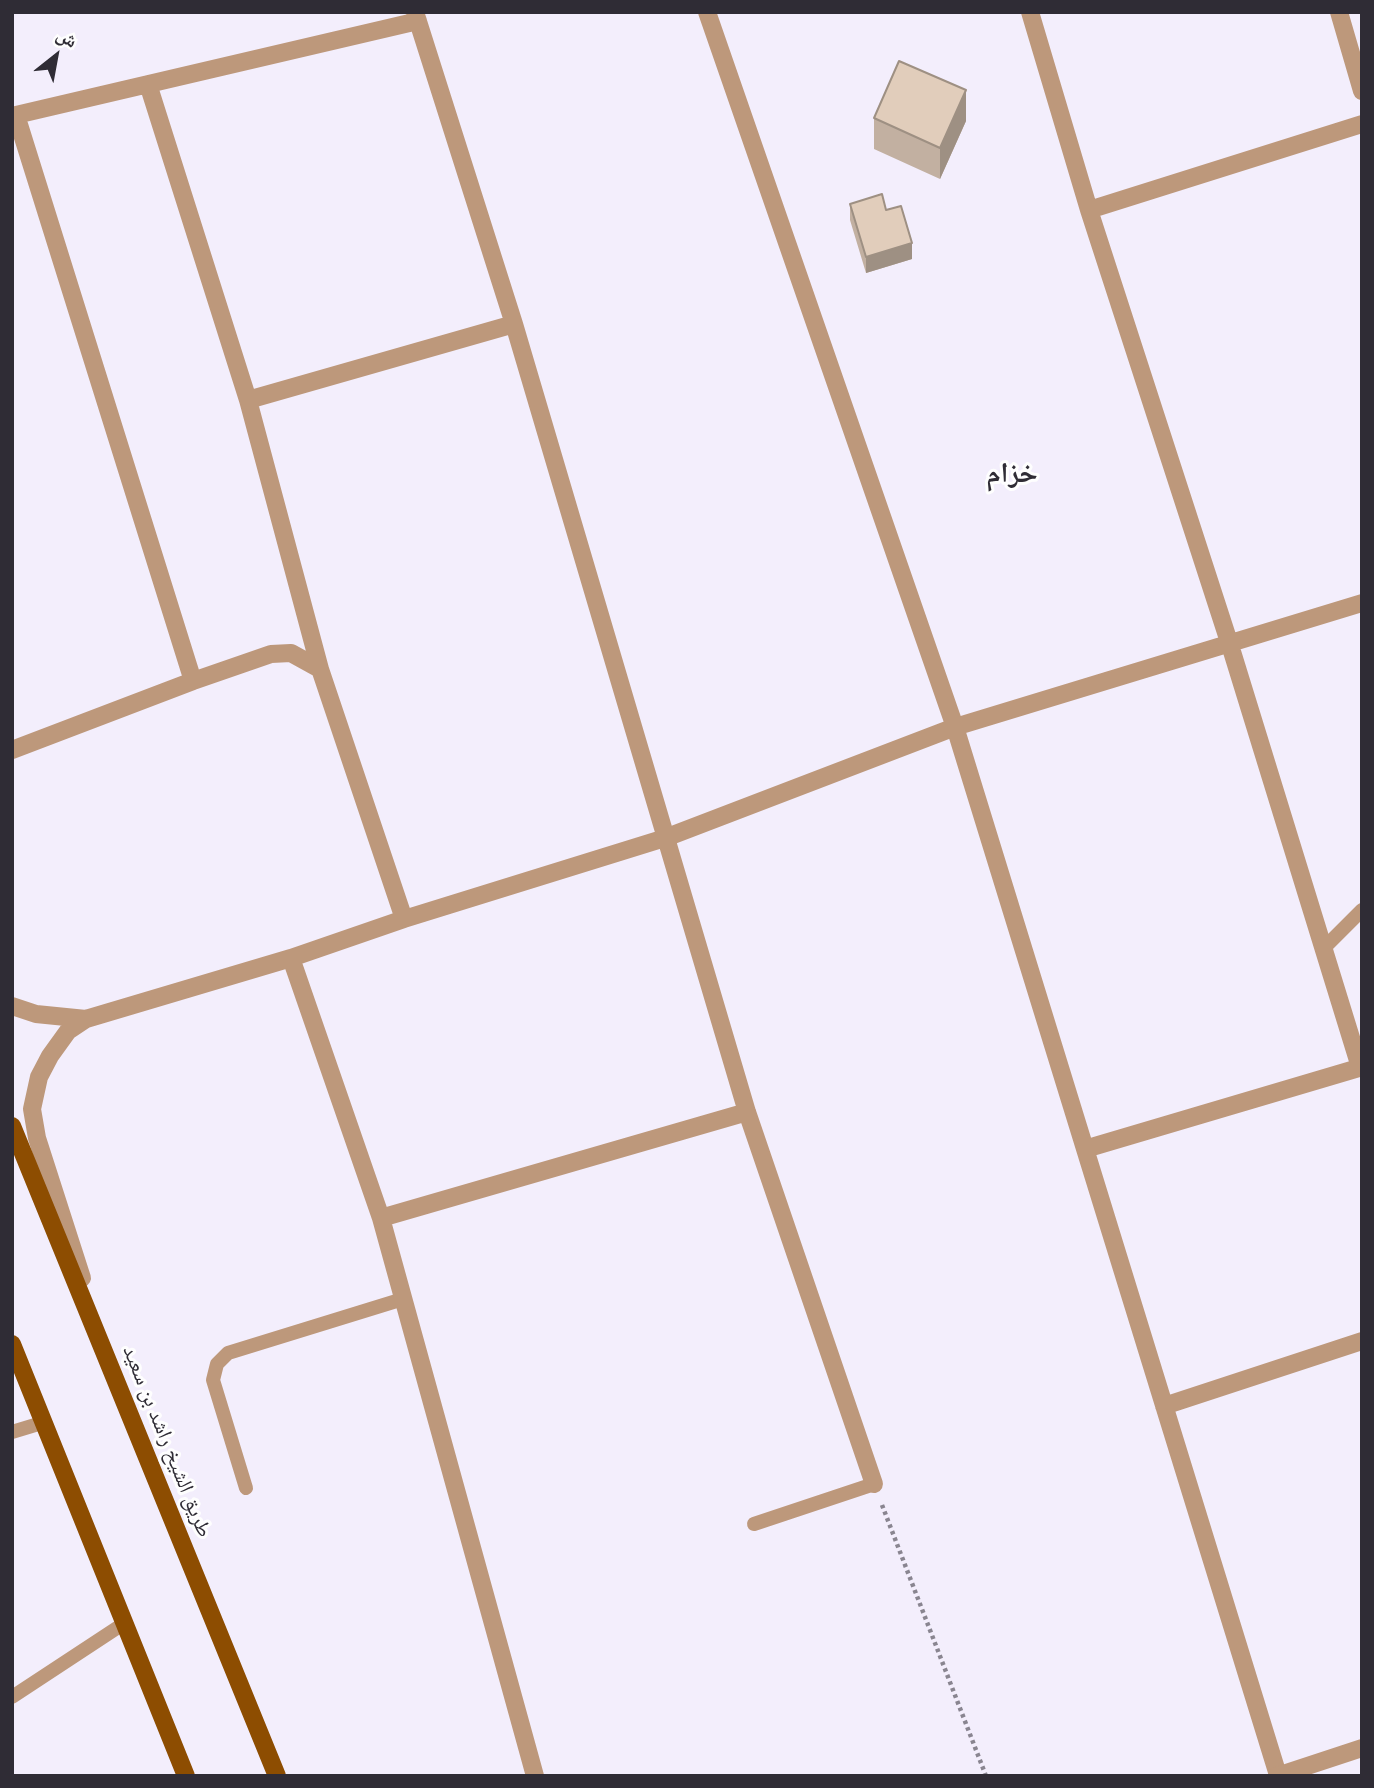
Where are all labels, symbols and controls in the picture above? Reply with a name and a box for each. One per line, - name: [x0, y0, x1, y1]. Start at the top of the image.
- north arrow: [21, 21, 91, 91]
- text: ش: [51, 22, 82, 54]
- district label: خزام: [986, 458, 1038, 492]
- street label: طريق الشيخ راشد بن سعيد: [116, 1342, 216, 1542]

